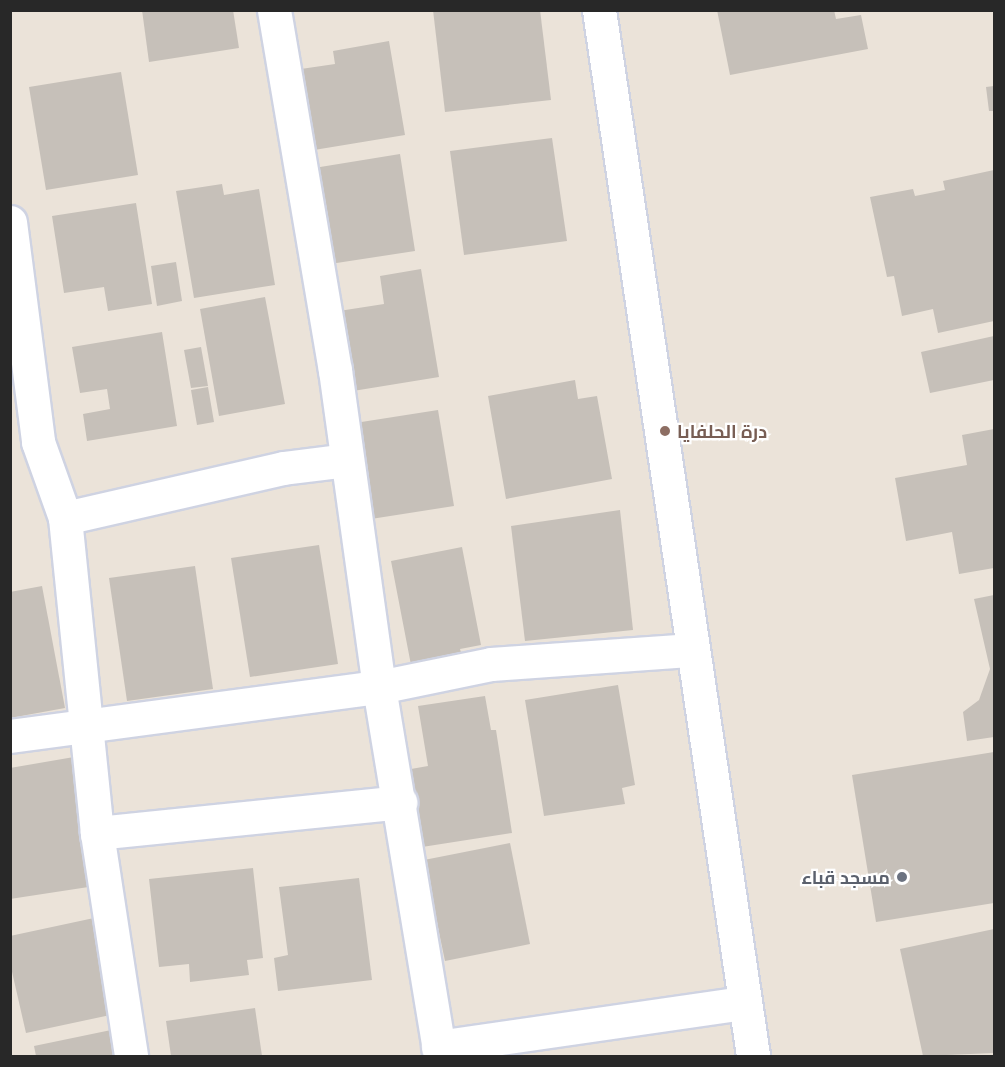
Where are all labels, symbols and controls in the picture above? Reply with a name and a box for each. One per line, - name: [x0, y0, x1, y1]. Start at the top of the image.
- place label: درة الحلفايا: [677, 420, 767, 442]
- marker: درة الحلفايا: [658, 424, 672, 438]
- place label: مسجد قباء: [801, 866, 890, 888]
- marker: مسجد قباء: [895, 870, 909, 884]

